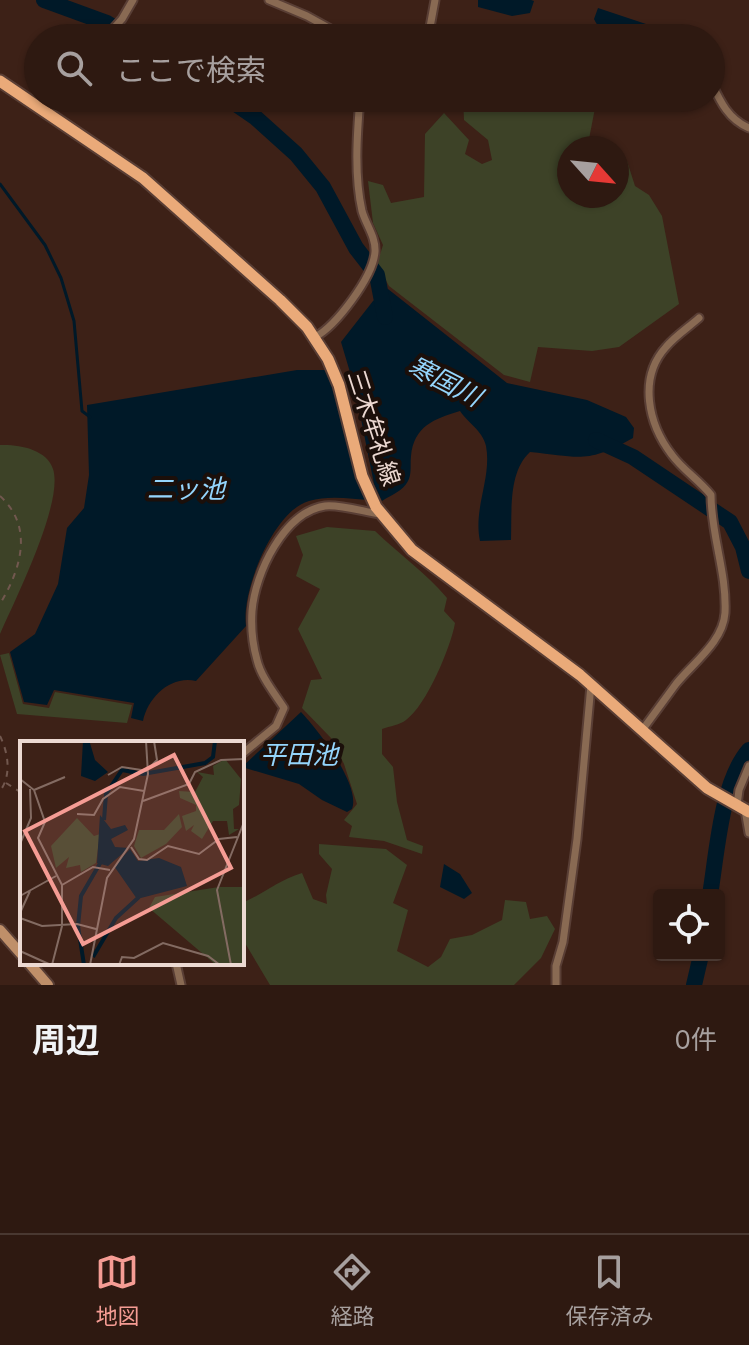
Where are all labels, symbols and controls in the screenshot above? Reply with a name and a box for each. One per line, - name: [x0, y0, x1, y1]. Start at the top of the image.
- search box: [24, 24, 725, 112]
- icon: search: [52, 46, 96, 90]
- text: ここで検索: [116, 52, 266, 88]
- north arrow: [557, 136, 629, 208]
- water label: 寒国川: [403, 349, 489, 414]
- street label: 三木牟礼線: [342, 366, 406, 490]
- water label: 二ッ池: [147, 473, 228, 504]
- water label: 平田池: [260, 739, 341, 770]
- inset map: [20, 741, 244, 965]
- map controls: [653, 889, 725, 961]
- button: locate: [653, 889, 725, 961]
- text: 周辺: [32, 1019, 100, 1060]
- text: 0件: [675, 1024, 717, 1055]
- tab: 地図: [95, 1250, 140, 1330]
- tab: 経路: [330, 1250, 375, 1330]
- tab: 保存済み: [565, 1250, 654, 1330]

